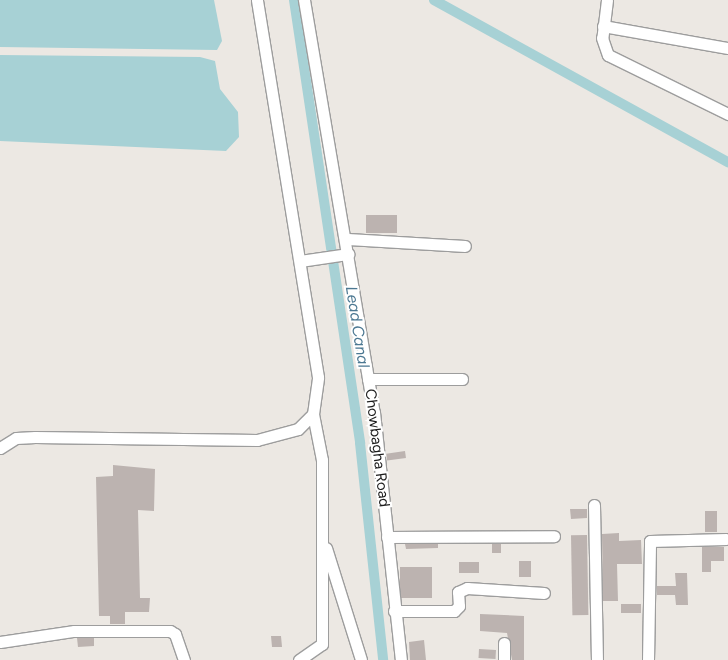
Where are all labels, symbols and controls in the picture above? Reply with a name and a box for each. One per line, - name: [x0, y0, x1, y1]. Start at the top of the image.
- water label: Lead Canal: [341, 285, 373, 369]
- street label: Chowbagha Road: [361, 388, 393, 508]

